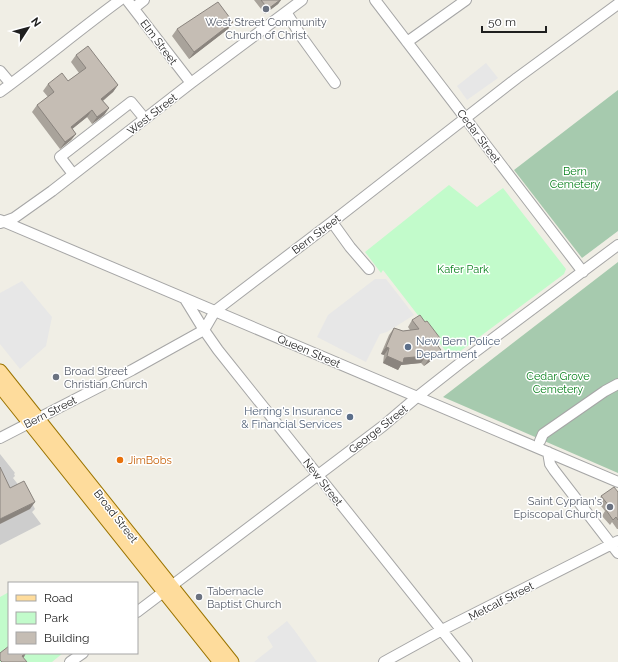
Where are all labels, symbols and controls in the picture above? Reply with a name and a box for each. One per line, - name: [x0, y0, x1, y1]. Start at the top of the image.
- marker: West Street Community Church of Christ: [261, 4, 271, 14]
- north arrow: [8, 8, 48, 48]
- scale bar: [482, 8, 546, 34]
- text: N: [28, 15, 43, 30]
- text: 50 m: [488, 15, 516, 29]
- place label: West Street Community Church of Christ: [205, 16, 327, 42]
- street label: Elm Street: [137, 17, 180, 68]
- street label: West Street: [125, 91, 180, 138]
- street label: Cedar Street: [454, 107, 503, 166]
- park label: Bern Cemetery: [550, 165, 600, 191]
- street label: Bern Street: [289, 212, 343, 257]
- park label: Kafer Park: [437, 263, 489, 276]
- street label: Queen Street: [275, 332, 343, 371]
- place label: New Bern Police Department: [416, 335, 501, 361]
- marker: New Bern Police Department: [403, 342, 413, 352]
- place label: Broad Street Christian Church: [64, 365, 147, 391]
- park label: Cedar Grove Cemetery: [526, 370, 590, 396]
- marker: Broad Street Christian Church: [51, 372, 61, 382]
- street label: Bern Street: [22, 393, 79, 431]
- street label: George Street: [346, 402, 411, 456]
- place label: Herring's Insurance & Financial Services: [241, 405, 343, 431]
- marker: Herring's Insurance & Financial Services: [345, 412, 355, 422]
- place label: JimBobs: [128, 454, 172, 467]
- marker: JimBobs: [115, 455, 125, 465]
- street label: New Street: [300, 456, 345, 509]
- street label: Broad Street: [91, 487, 141, 546]
- place label: Saint Cyprian's Episcopal Church: [513, 495, 602, 521]
- marker: Saint Cyprian's Episcopal Church: [605, 502, 615, 512]
- street label: Metcalf Street: [467, 579, 536, 623]
- legend: [8, 582, 138, 654]
- place label: Tabernacle Baptist Church: [207, 585, 282, 611]
- text: Road: [44, 591, 73, 605]
- marker: Tabernacle Baptist Church: [194, 592, 204, 602]
- text: Park: [44, 611, 69, 625]
- text: Building: [44, 631, 90, 645]

